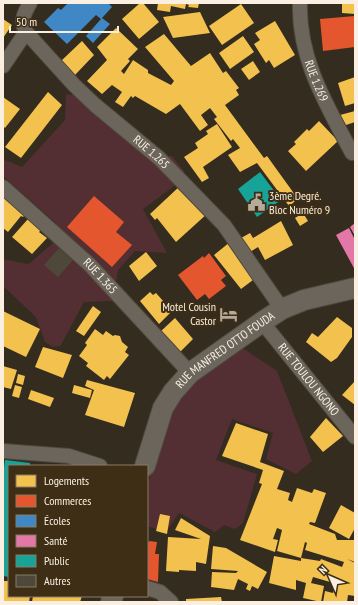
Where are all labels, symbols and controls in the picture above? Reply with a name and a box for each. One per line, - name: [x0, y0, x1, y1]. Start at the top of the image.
- scale bar: [10, 8, 118, 34]
- text: 50 m: [16, 14, 37, 29]
- street label: RUE 1.269: [302, 58, 332, 104]
- street label: RUE 1.265: [130, 132, 173, 172]
- place label: 3ème Degré. Bloc Numéro 9: [269, 188, 330, 217]
- public building icon: 3ème Degré. Bloc Numéro 9: [246, 193, 266, 213]
- street label: RUE 1.365: [80, 255, 121, 297]
- place label: Motel Cousin Castor: [162, 299, 217, 328]
- hotel icon: Motel Cousin Castor: [219, 304, 239, 324]
- street label: RUE MANFRED OTTO FOUDA: [172, 308, 277, 391]
- street label: RUE TOULOU NGONO: [275, 340, 343, 419]
- legend: [8, 465, 148, 597]
- text: Logements: [44, 473, 89, 488]
- text: Commerces: [44, 493, 91, 508]
- text: Écoles: [44, 513, 70, 528]
- text: Santé: [44, 533, 67, 548]
- text: Public: [44, 553, 70, 568]
- north arrow: [310, 557, 350, 597]
- text: N: [316, 563, 330, 577]
- text: Autres: [44, 573, 70, 588]

